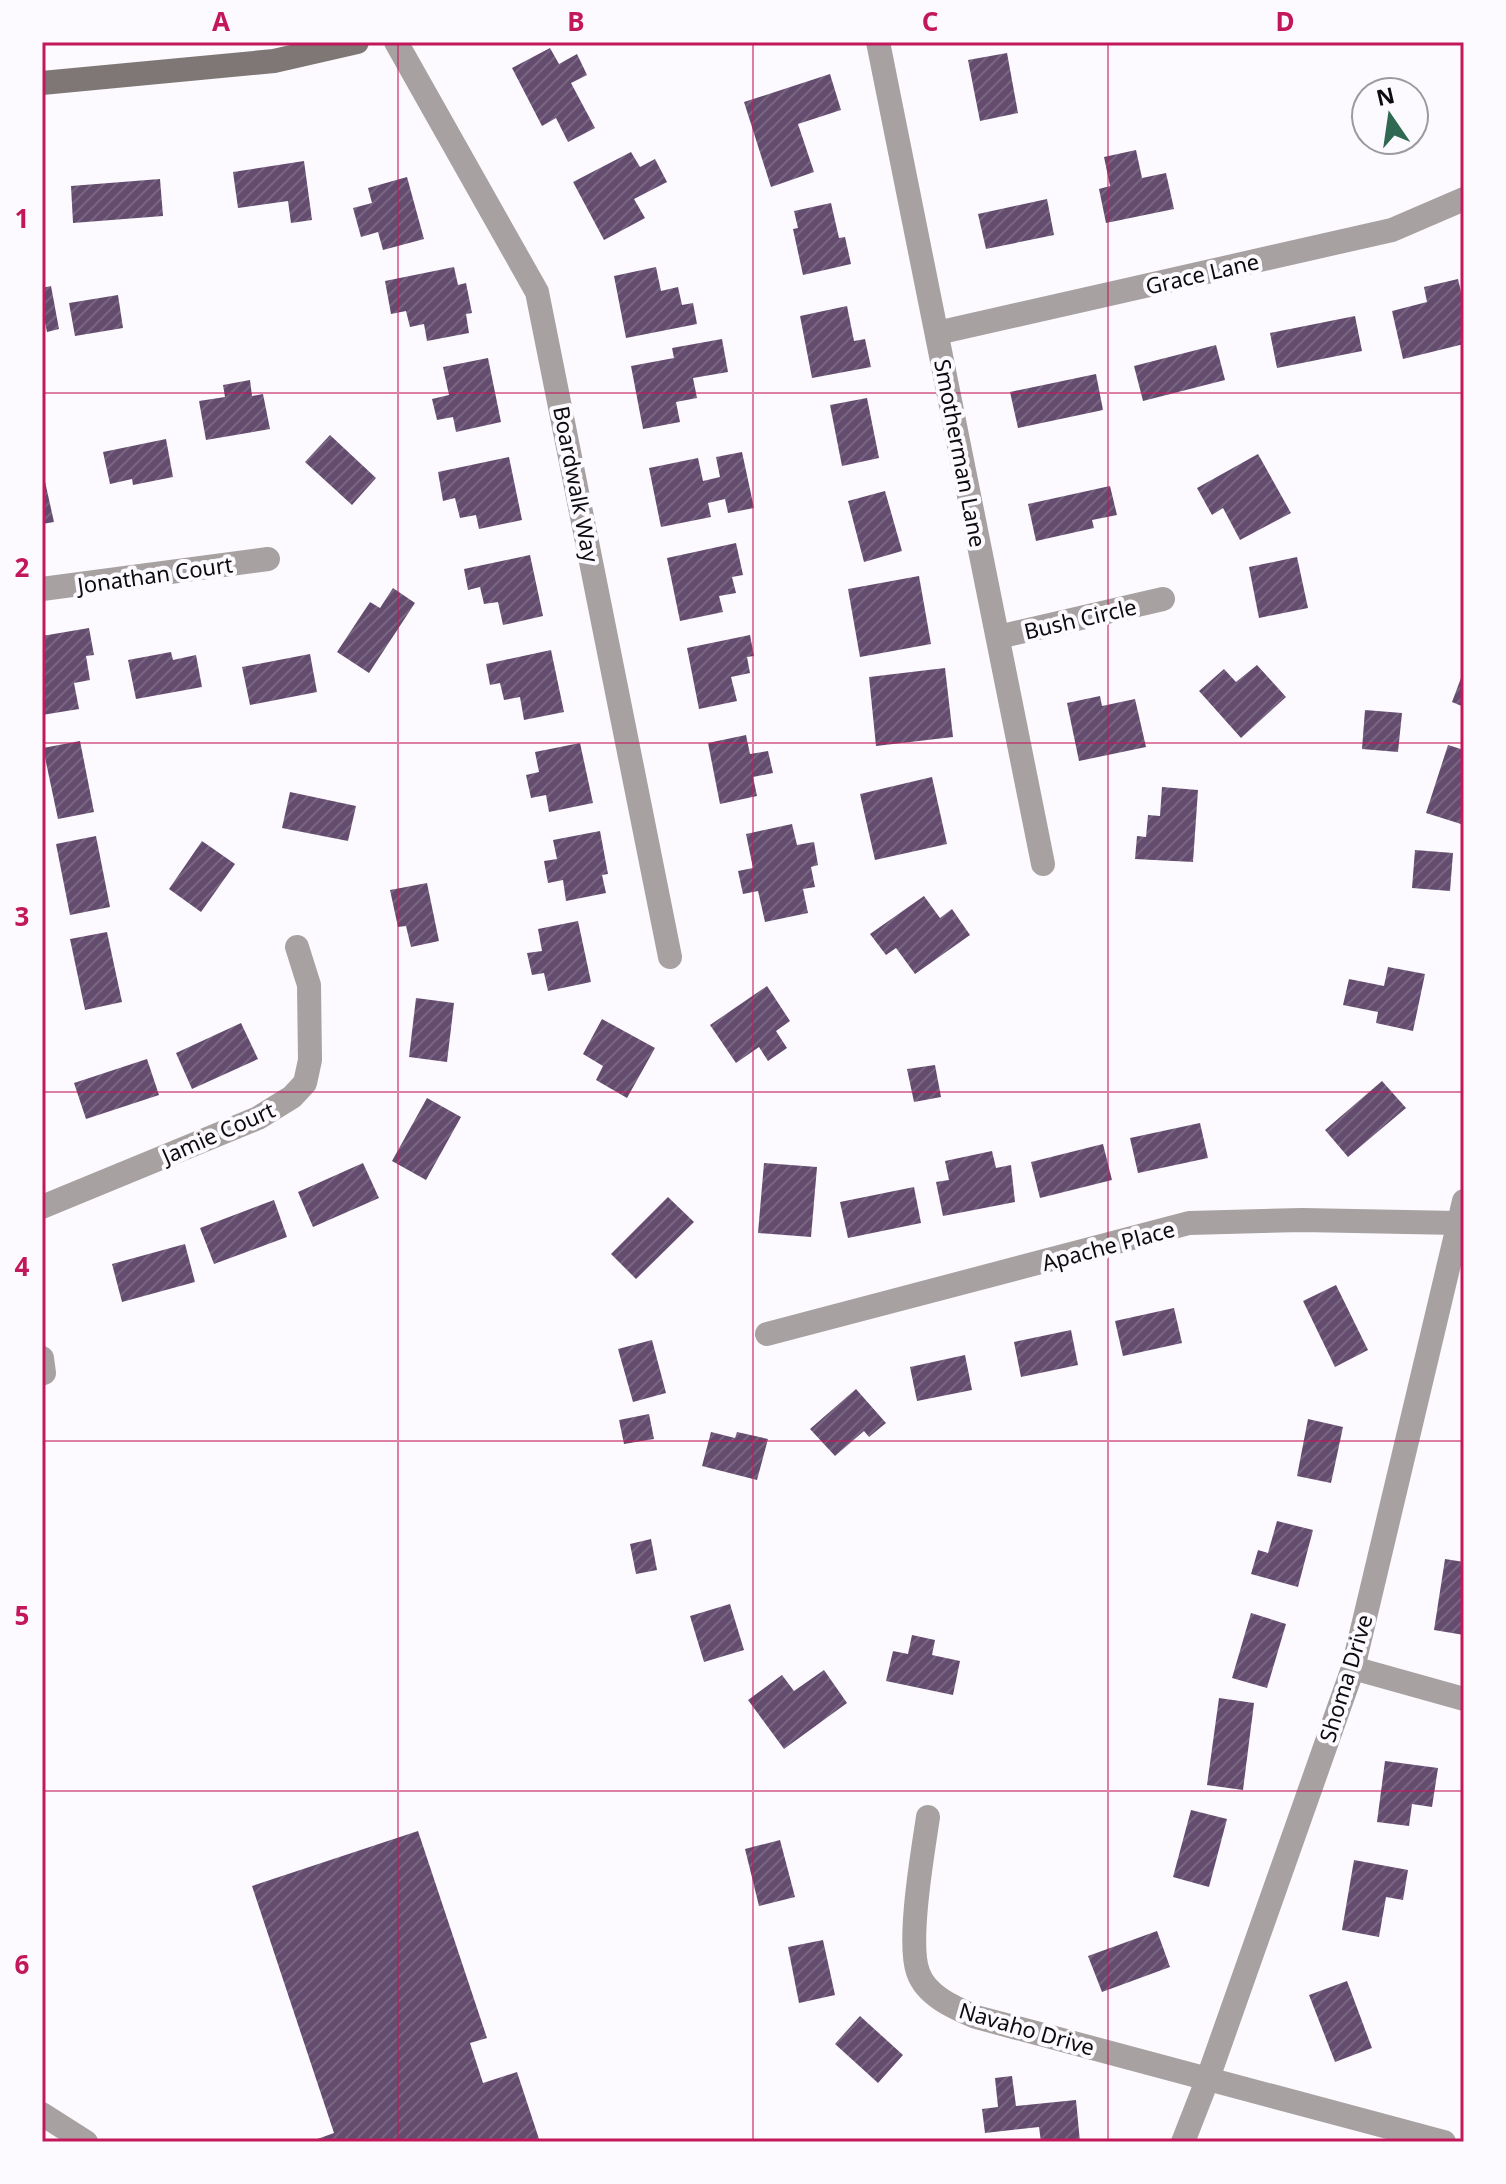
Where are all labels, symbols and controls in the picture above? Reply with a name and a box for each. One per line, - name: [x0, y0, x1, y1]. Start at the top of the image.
- text: A: [212, 3, 230, 39]
- text: B: [567, 3, 585, 39]
- text: C: [922, 3, 938, 39]
- text: D: [1275, 3, 1295, 39]
- north arrow: [1350, 76, 1430, 156]
- text: N: [1373, 79, 1397, 112]
- text: 1: [15, 200, 29, 236]
- street label: Grace Lane: [1142, 245, 1262, 301]
- street label: Smotherman Lane: [928, 356, 994, 550]
- street label: Boardwalk Way: [547, 403, 607, 565]
- street label: Jonathan Court: [74, 548, 235, 600]
- text: 2: [15, 549, 30, 585]
- street label: Bush Circle: [1021, 590, 1139, 646]
- text: 3: [15, 898, 29, 934]
- street label: Jamie Court: [155, 1094, 279, 1171]
- street label: Apache Place: [1038, 1213, 1178, 1277]
- text: 4: [15, 1248, 30, 1284]
- text: 5: [15, 1597, 29, 1633]
- street label: Shoma Drive: [1311, 1610, 1379, 1746]
- text: 6: [15, 1946, 30, 1982]
- street label: Navaho Drive: [956, 1994, 1098, 2062]

